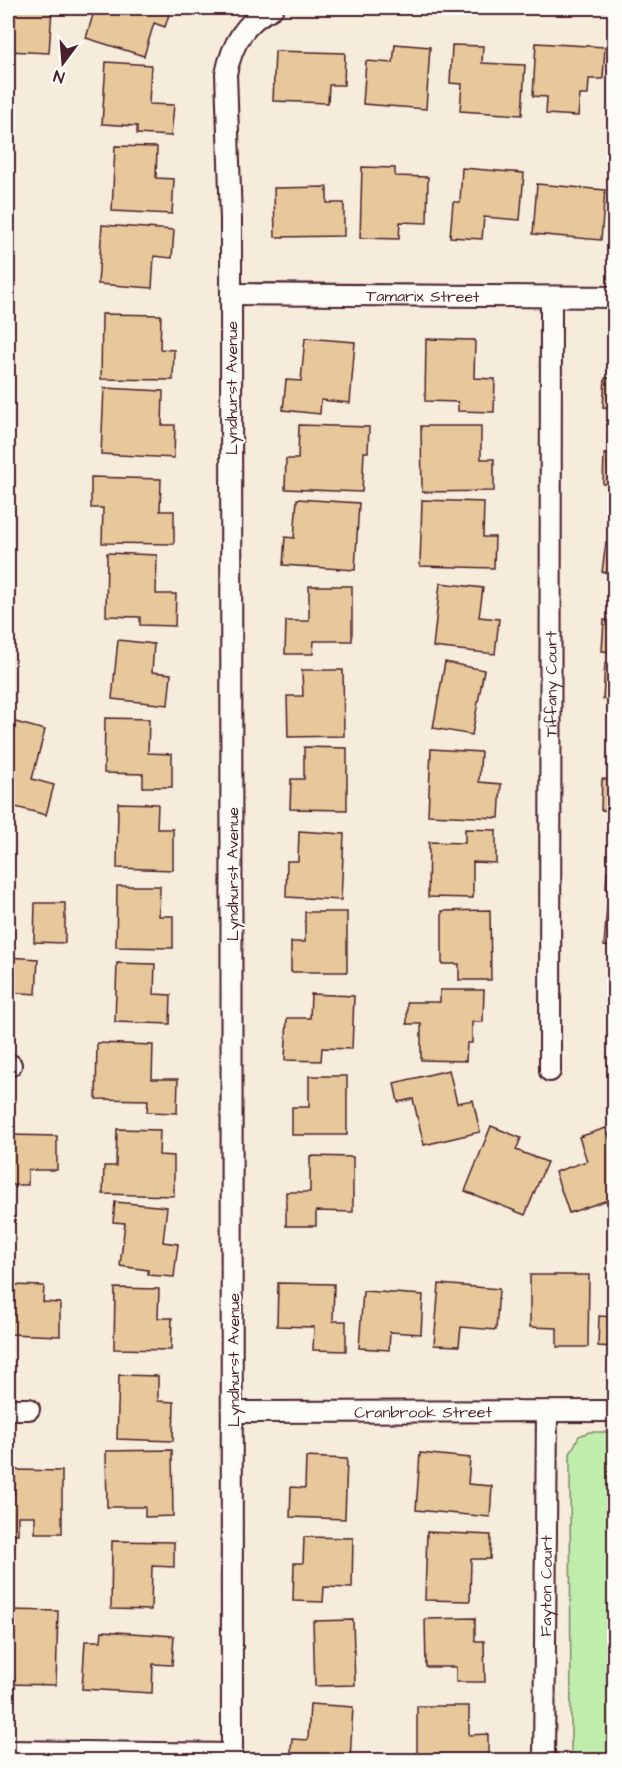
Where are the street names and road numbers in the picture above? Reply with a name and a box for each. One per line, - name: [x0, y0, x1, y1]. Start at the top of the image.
- street label: Tamarix Street: [366, 285, 480, 308]
- street label: Lyndhurst Avenue: [221, 321, 244, 455]
- street label: Tiffany Court: [540, 630, 564, 737]
- street label: Lyndhurst Avenue: [222, 807, 245, 941]
- street label: Lyndhurst Avenue: [223, 1293, 246, 1427]
- street label: Cranbrook Street: [354, 1401, 492, 1424]
- street label: Fayton Court: [535, 1535, 558, 1637]

